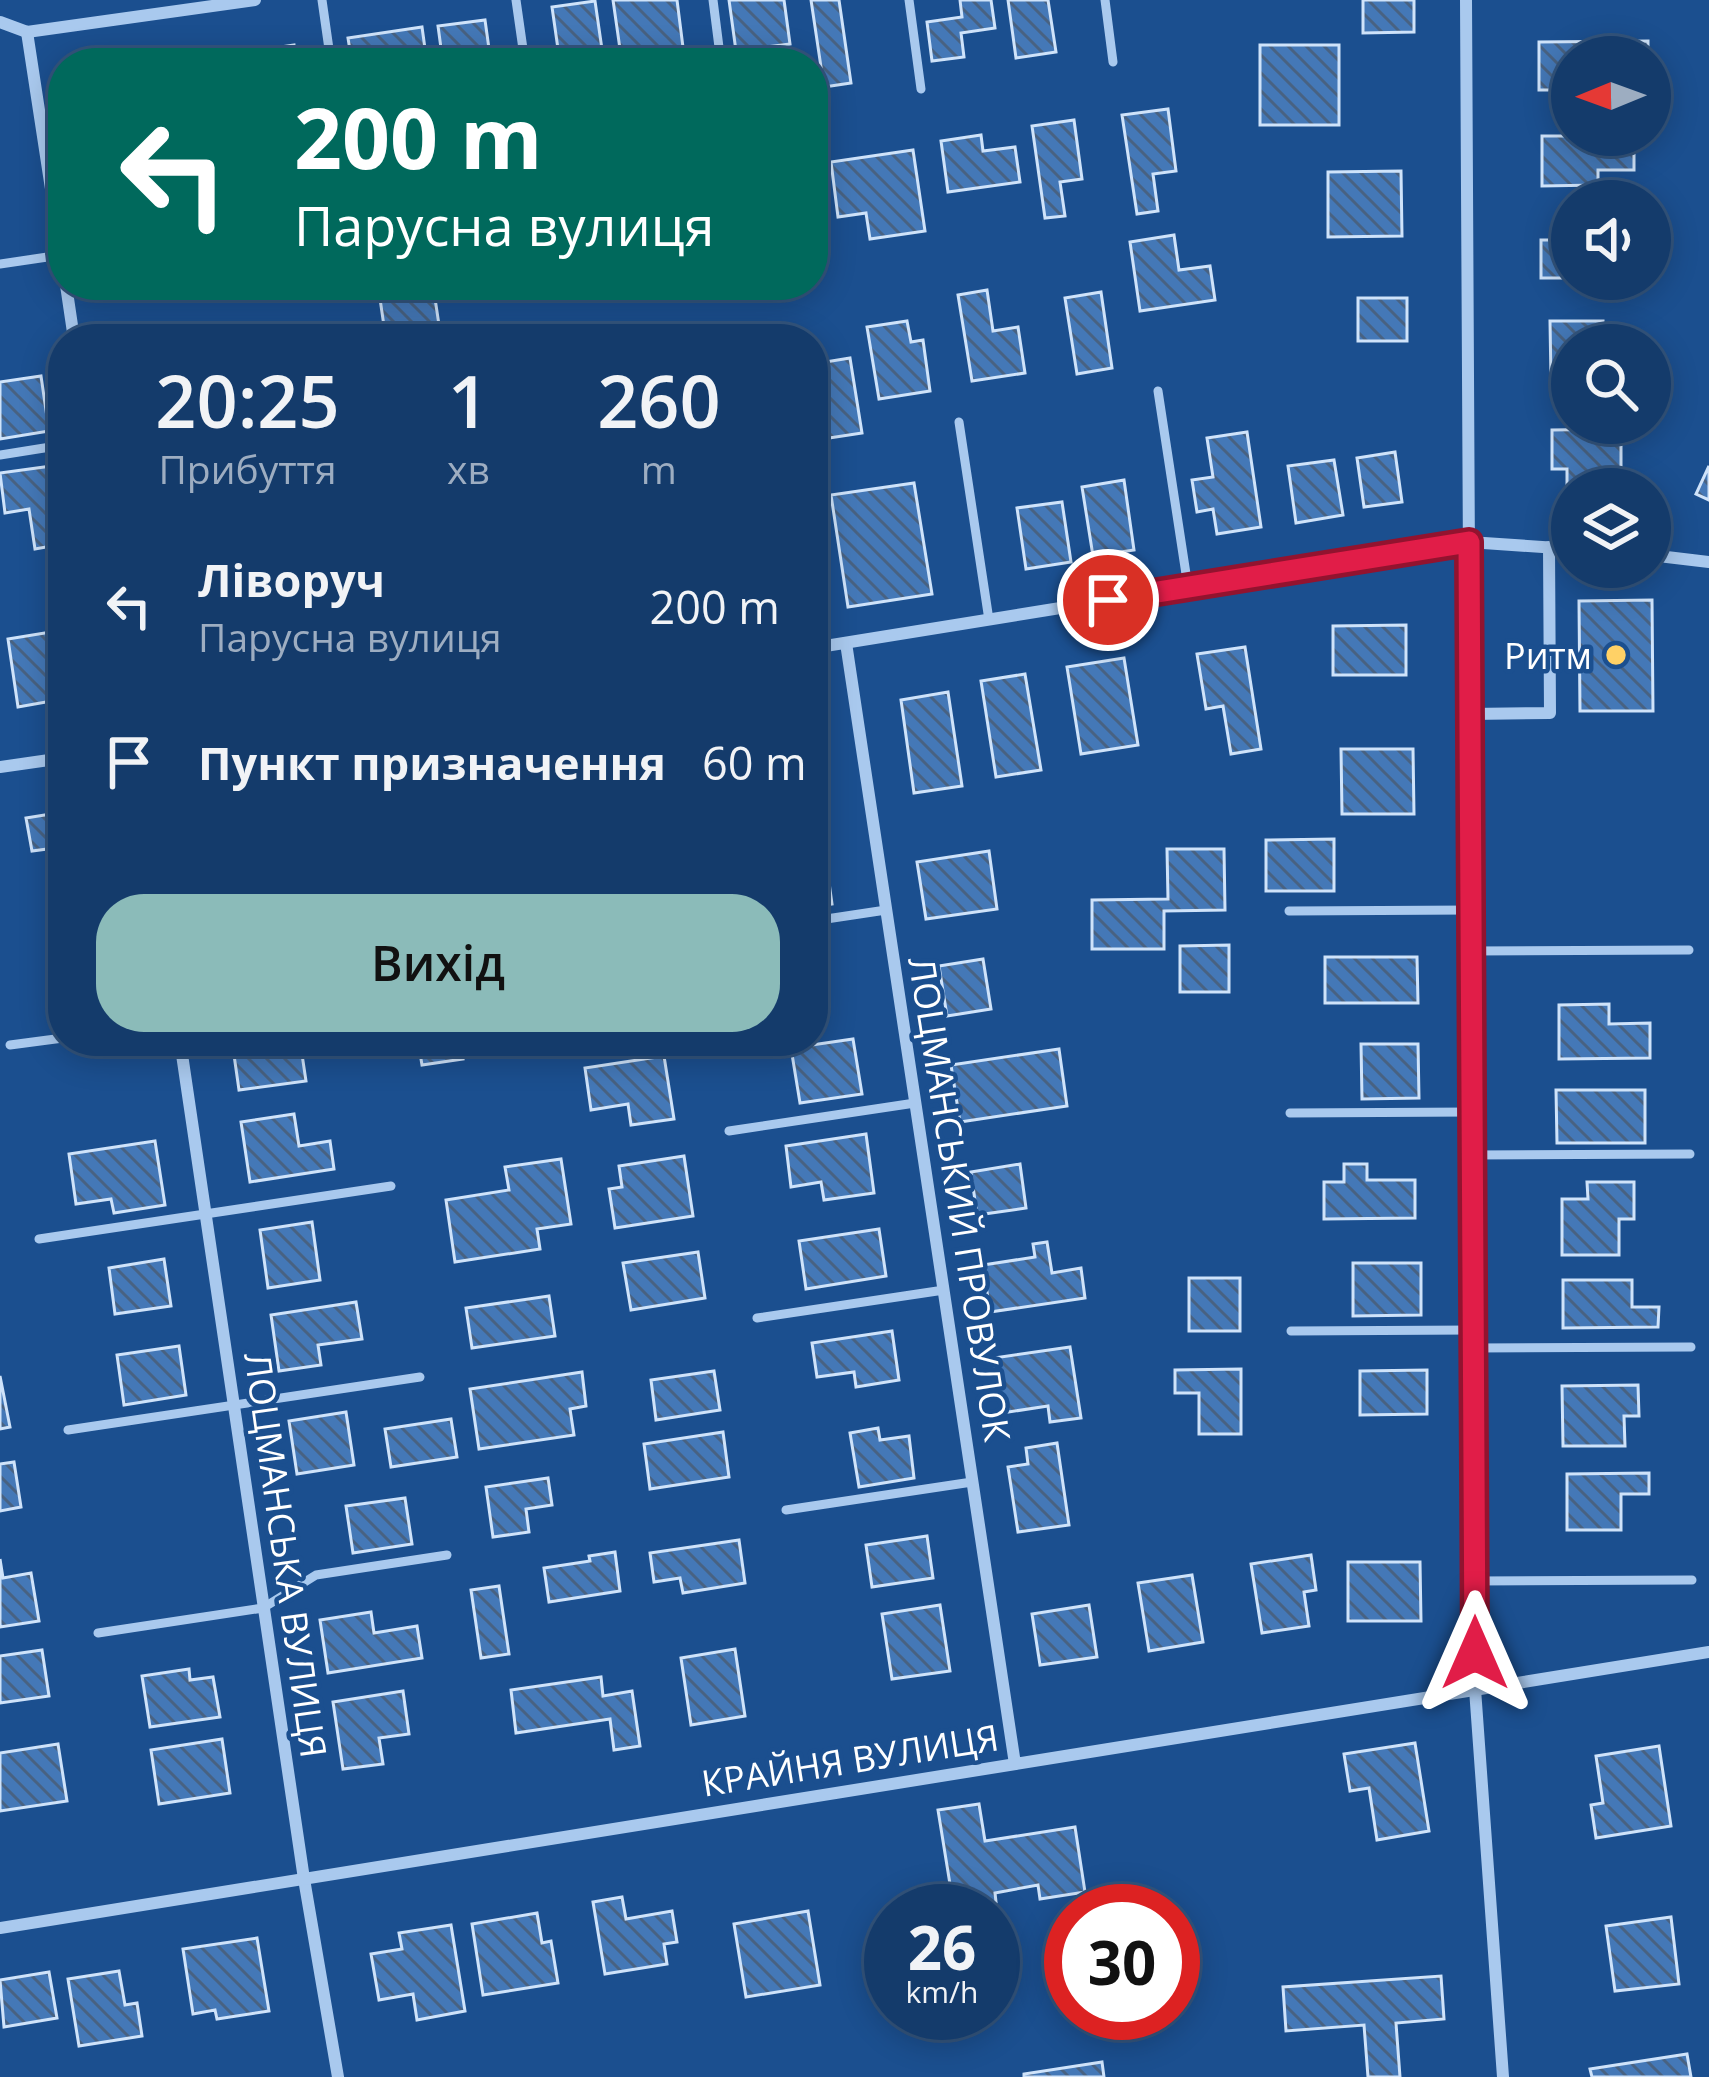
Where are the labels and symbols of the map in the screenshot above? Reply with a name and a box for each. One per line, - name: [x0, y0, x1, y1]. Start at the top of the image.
- north arrow: [1551, 36, 1671, 156]
- pin: [1057, 549, 1159, 651]
- place label: Ритм: [1504, 631, 1592, 680]
- marker: Ритм: [1603, 642, 1629, 668]
- street label: ЛОЦМАНСЬКИЙ ПРОВУЛОК: [897, 953, 1023, 1445]
- street label: ЛОЦМАНСЬКА ВУЛИЦЯ: [233, 1349, 339, 1761]
- position arrow: [1412, 1590, 1538, 1716]
- street label: КРАЙНЯ ВУЛИЦЯ: [698, 1712, 1002, 1808]
- speed limit sign: 30: [1044, 1884, 1200, 2040]

